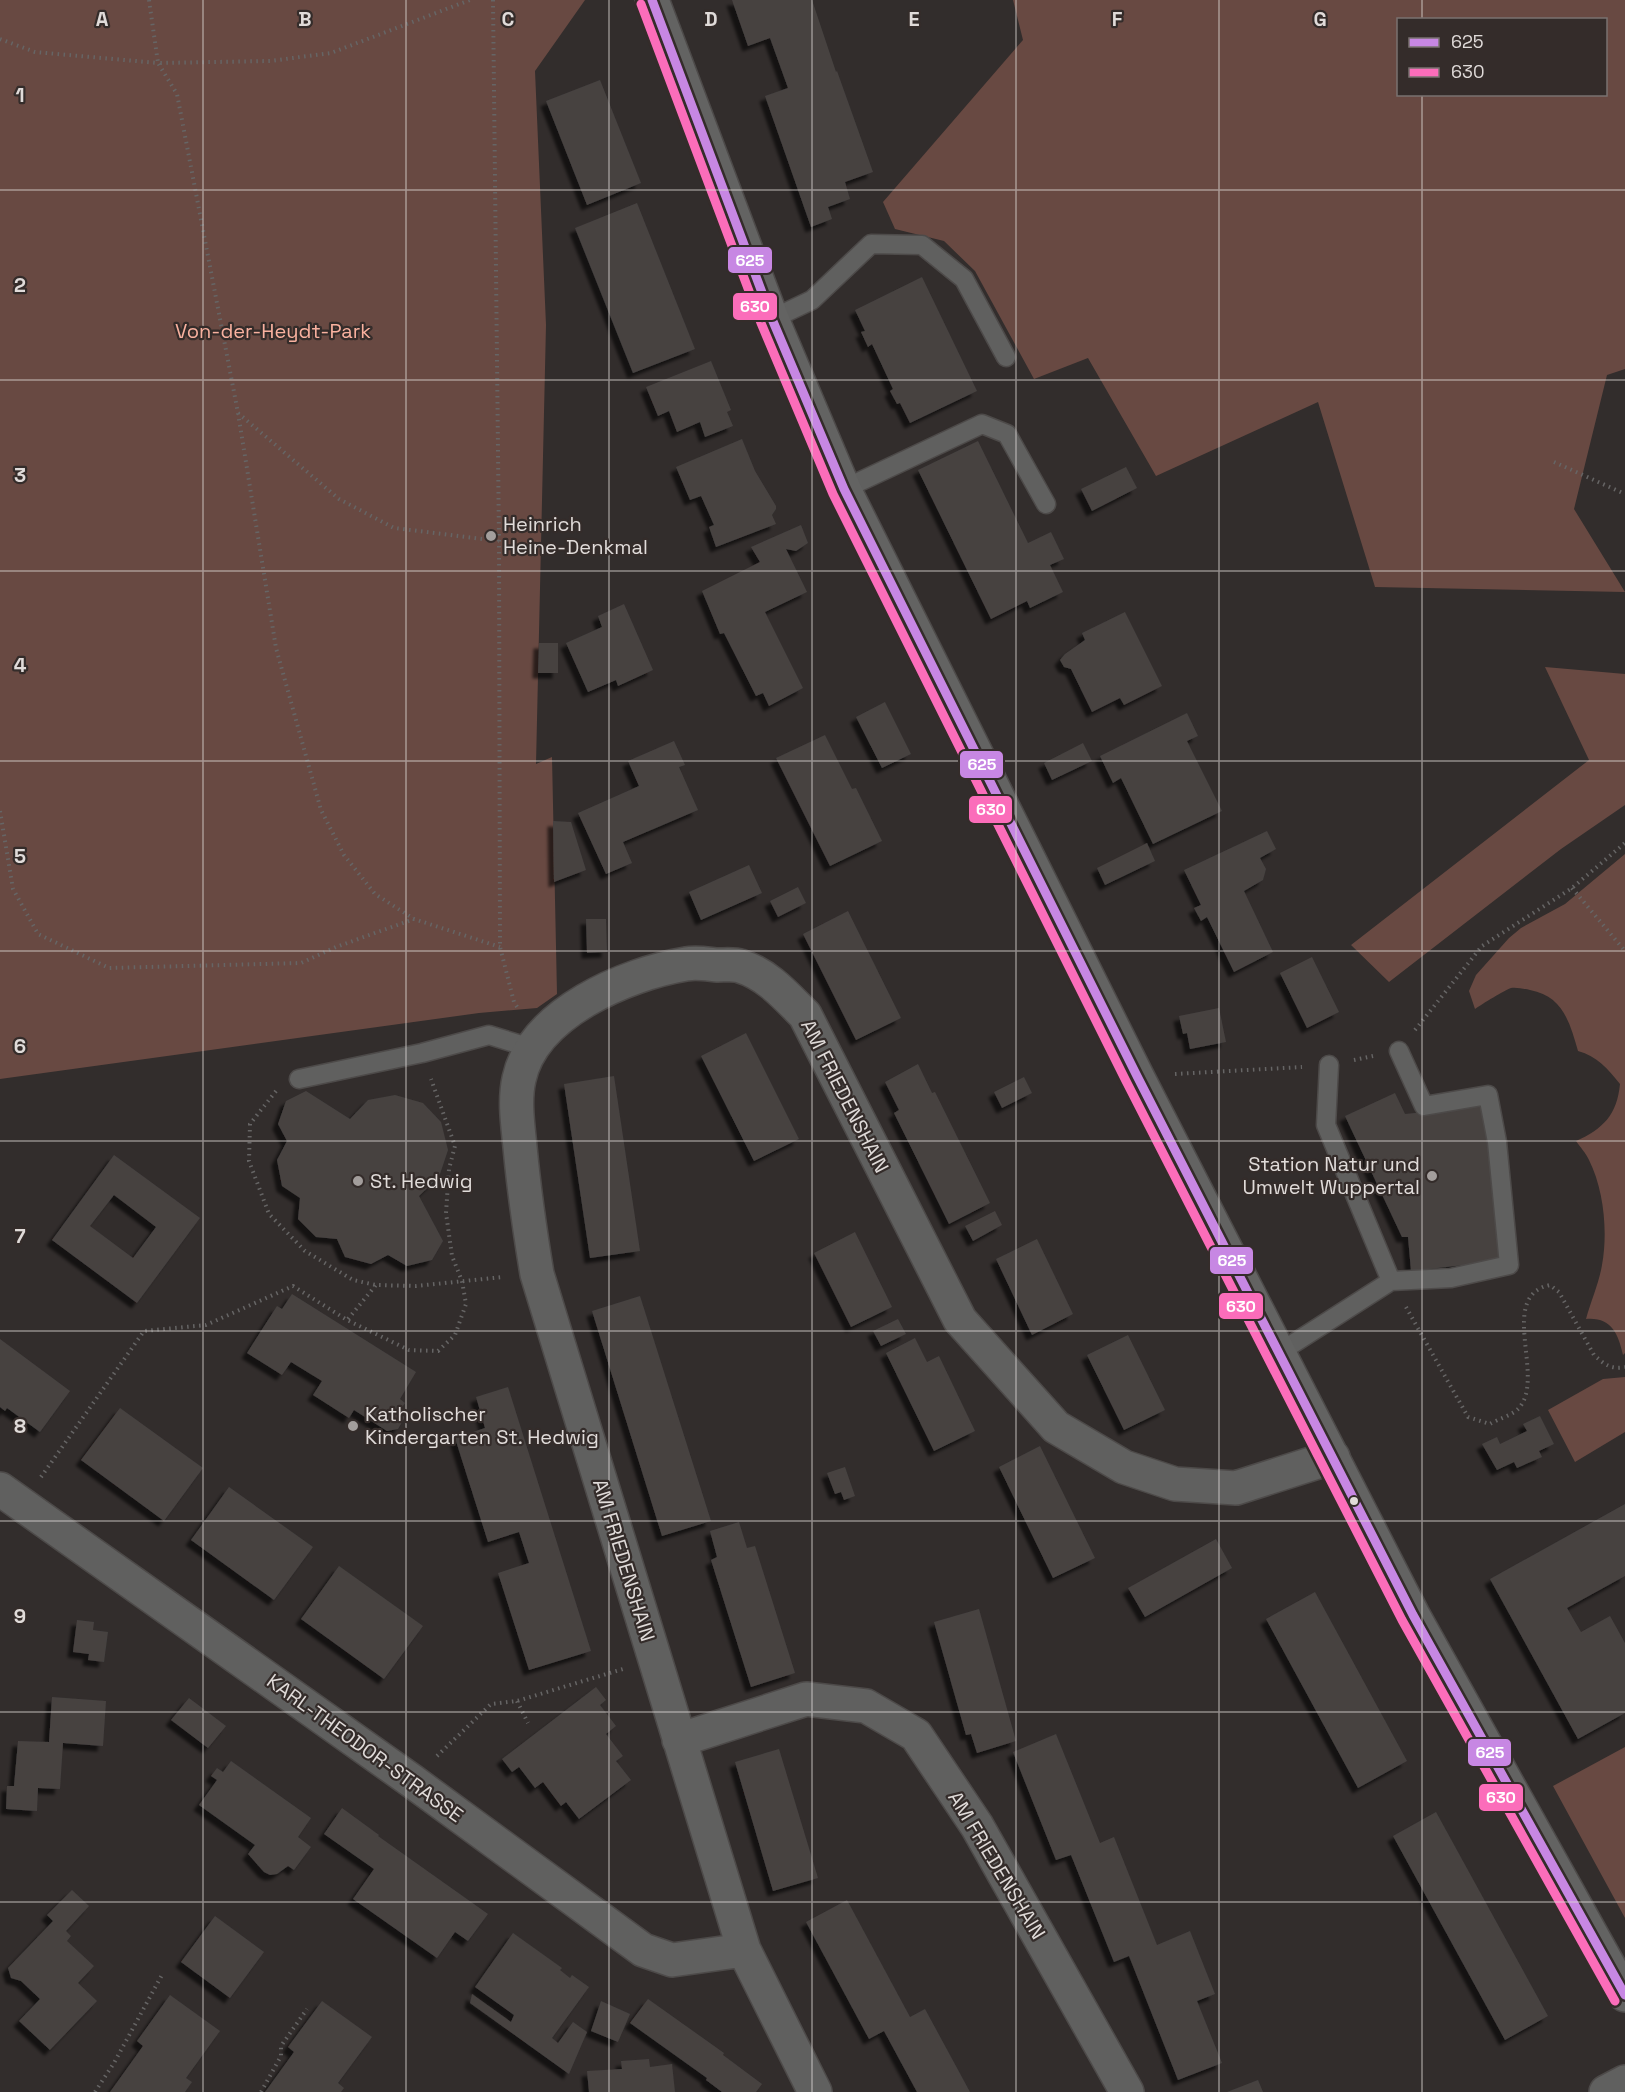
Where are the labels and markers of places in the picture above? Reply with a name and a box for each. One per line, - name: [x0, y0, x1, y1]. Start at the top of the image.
- place label: Heinrich Heine-Denkmal: [503, 511, 648, 560]
- marker: Heinrich Heine-Denkmal: [484, 529, 498, 543]
- place label: Station Natur und Umwelt Wuppertal: [1242, 1151, 1420, 1200]
- place label: St. Hedwig: [370, 1168, 473, 1194]
- marker: Station Natur und Umwelt Wuppertal: [1425, 1169, 1439, 1183]
- marker: St. Hedwig: [351, 1174, 365, 1188]
- place label: Katholischer Kindergarten St. Hedwig: [365, 1401, 599, 1450]
- marker: Katholischer Kindergarten St. Hedwig: [346, 1419, 360, 1433]
- unlabelled marker: [1348, 1495, 1360, 1507]

